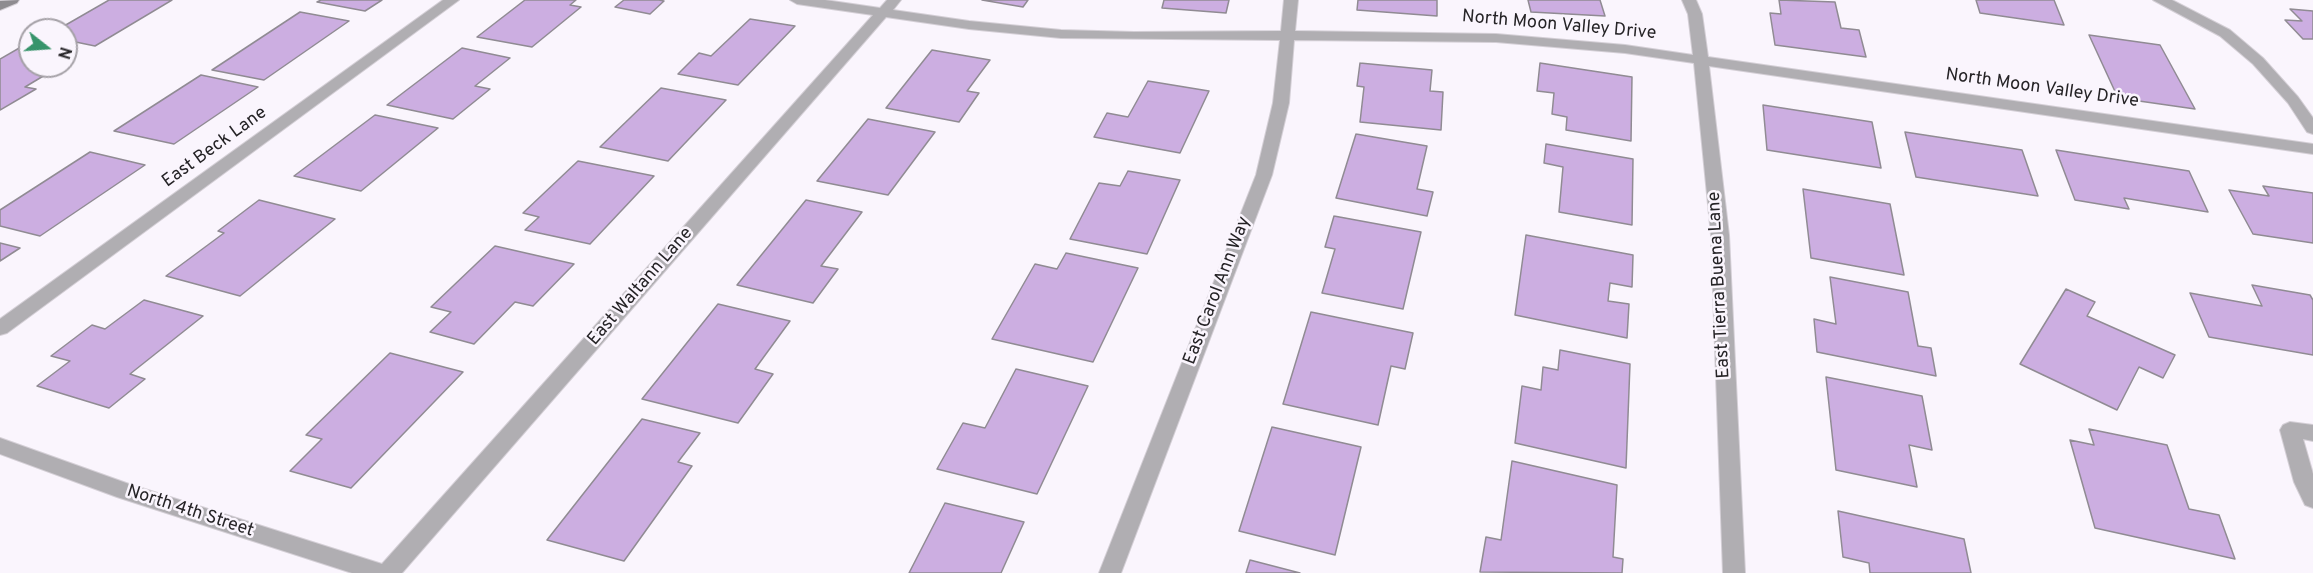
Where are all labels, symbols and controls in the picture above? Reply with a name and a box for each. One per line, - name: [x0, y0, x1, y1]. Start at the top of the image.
- street label: North Moon Valley Drive: [1461, 7, 1657, 45]
- north arrow: [18, 18, 78, 78]
- text: N: [52, 44, 75, 61]
- street label: North Moon Valley Drive: [1944, 65, 2140, 113]
- street label: East Beck Lane: [158, 103, 272, 193]
- street label: East Tierra Buena Lane: [1704, 191, 1736, 379]
- street label: East Carol Ann Way: [1180, 214, 1256, 368]
- street label: East Waltann Lane: [584, 224, 698, 350]
- street label: North 4th Street: [124, 481, 256, 543]

